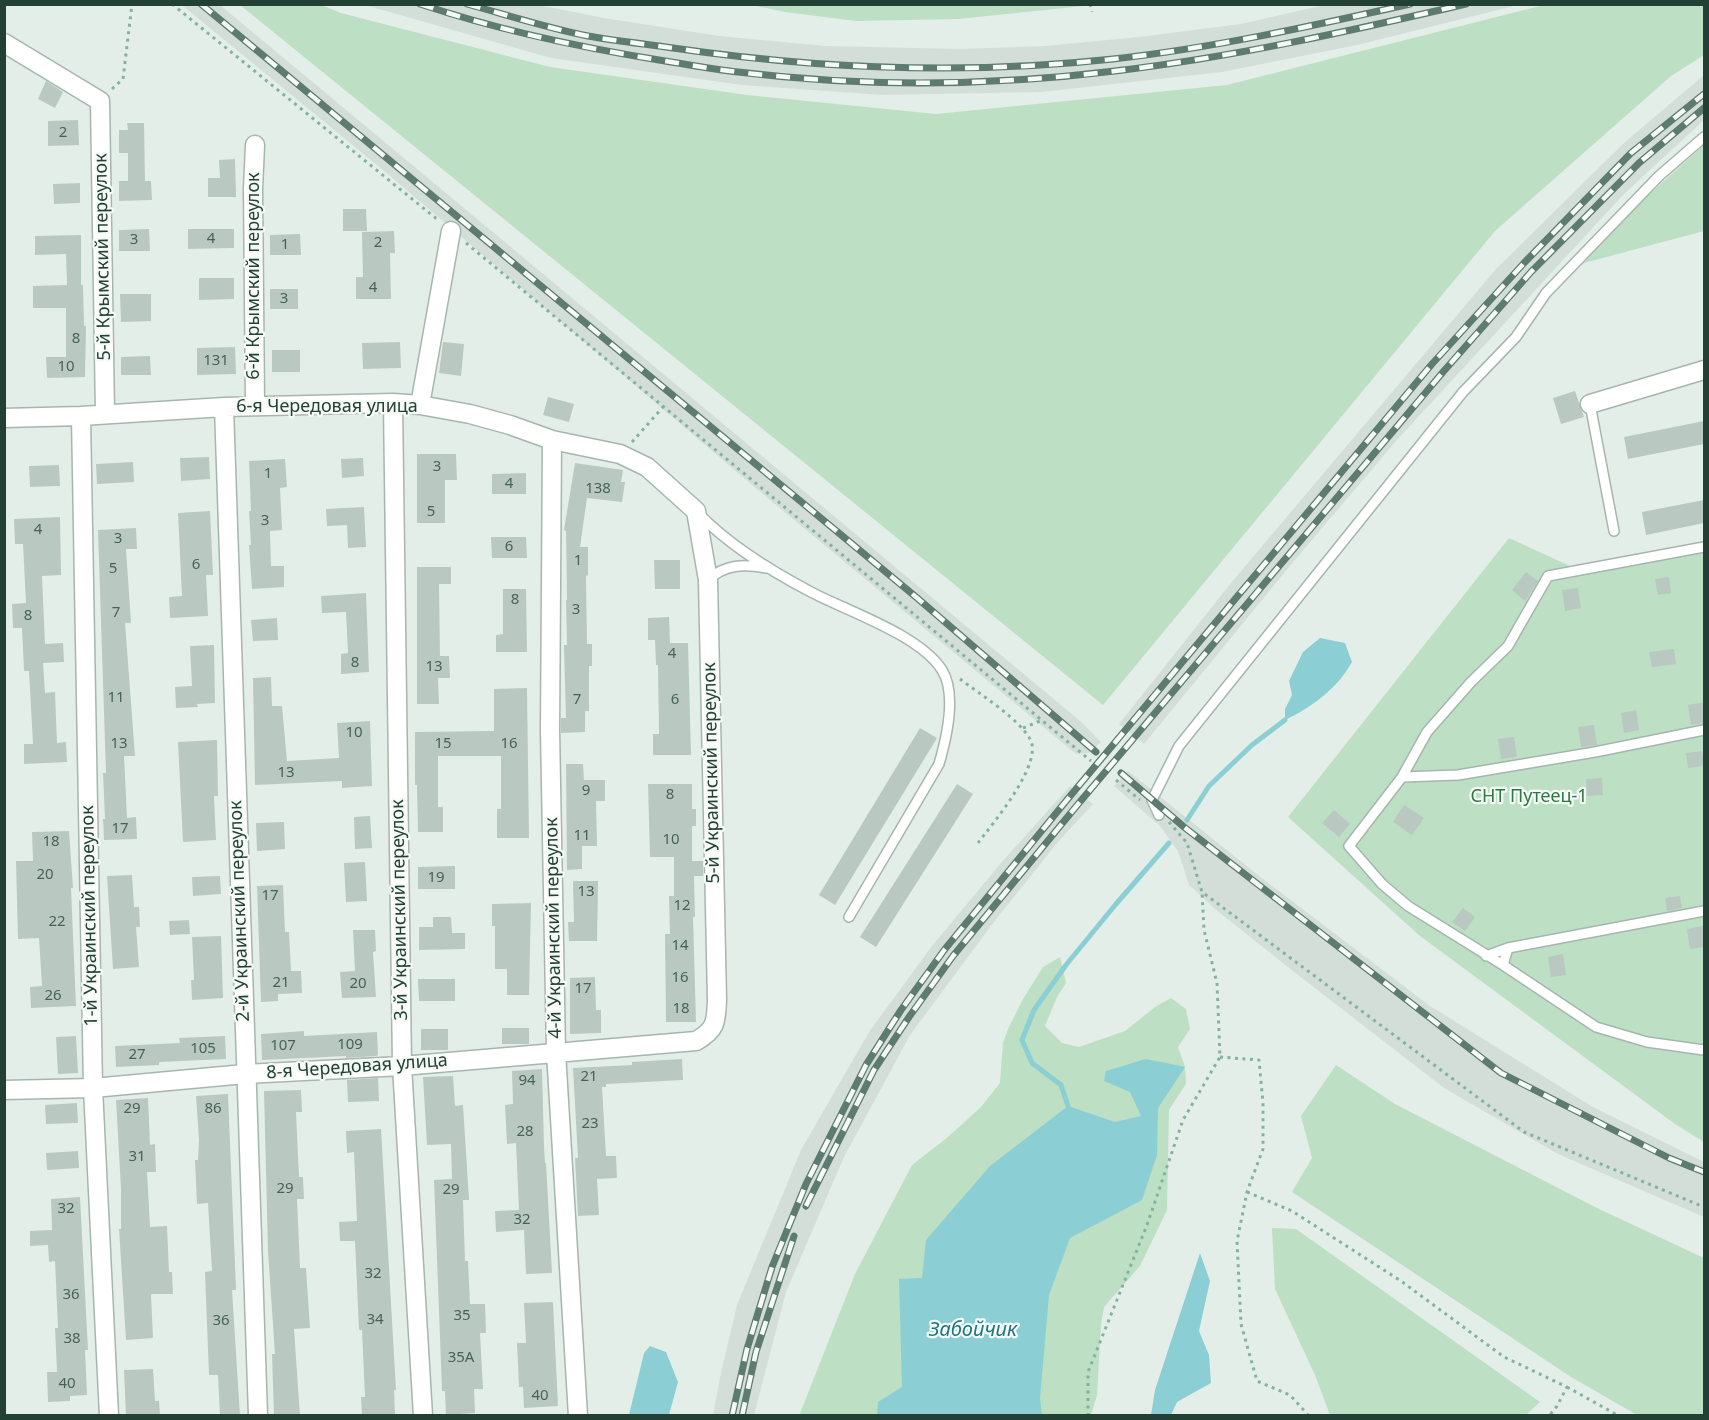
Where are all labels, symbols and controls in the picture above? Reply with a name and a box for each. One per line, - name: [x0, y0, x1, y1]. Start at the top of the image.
- house number: 2: [59, 124, 67, 142]
- street label: 5-й Крымский переулок: [90, 153, 116, 361]
- street label: 6-й Крымский переулок: [243, 172, 265, 380]
- house number: 4: [207, 230, 215, 248]
- house number: 3: [130, 231, 138, 249]
- house number: 2: [374, 234, 382, 252]
- house number: 1: [281, 236, 289, 254]
- house number: 4: [369, 279, 377, 297]
- house number: 3: [280, 290, 288, 308]
- house number: 8: [72, 330, 80, 348]
- house number: 131: [203, 352, 229, 370]
- house number: 10: [57, 358, 75, 376]
- street label: 6-я Чередовая улица: [236, 396, 418, 418]
- house number: 3: [433, 458, 441, 476]
- house number: 1: [264, 465, 272, 483]
- house number: 4: [505, 475, 513, 493]
- house number: 138: [585, 480, 611, 498]
- house number: 5: [427, 503, 435, 521]
- house number: 3: [261, 512, 269, 530]
- house number: 4: [34, 521, 42, 539]
- house number: 3: [114, 530, 122, 548]
- house number: 6: [505, 538, 513, 556]
- house number: 1: [574, 552, 582, 570]
- house number: 6: [192, 556, 200, 574]
- house number: 5: [109, 560, 117, 578]
- house number: 8: [511, 591, 519, 609]
- house number: 3: [572, 601, 580, 619]
- house number: 7: [112, 604, 120, 622]
- house number: 8: [24, 607, 32, 625]
- house number: 4: [668, 645, 676, 663]
- house number: 8: [351, 654, 359, 672]
- house number: 13: [425, 658, 443, 676]
- street label: 5-й Украинский переулок: [699, 662, 725, 884]
- house number: 11: [107, 689, 125, 707]
- house number: 7: [573, 691, 581, 709]
- house number: 6: [671, 691, 679, 709]
- house number: 10: [345, 724, 363, 742]
- house number: 13: [110, 735, 128, 753]
- house number: 15: [434, 735, 452, 753]
- house number: 16: [500, 735, 518, 753]
- house number: 13: [277, 764, 295, 782]
- house number: 9: [582, 782, 590, 800]
- house number: 8: [666, 786, 674, 804]
- park label: СНТ Путеец-1: [1470, 786, 1588, 808]
- street label: 3-й Украинский переулок: [387, 799, 413, 1021]
- street label: 2-й Украинский переулок: [225, 800, 255, 1022]
- street label: 1-й Украинский переулок: [77, 805, 103, 1027]
- street label: 4-й Украинский переулок: [541, 817, 567, 1039]
- house number: 17: [111, 820, 129, 838]
- house number: 11: [573, 827, 591, 845]
- house number: 10: [662, 831, 680, 849]
- house number: 18: [42, 833, 60, 851]
- house number: 20: [36, 866, 54, 884]
- house number: 19: [427, 869, 445, 887]
- house number: 13: [577, 883, 595, 901]
- house number: 17: [261, 887, 279, 905]
- house number: 12: [673, 897, 691, 915]
- house number: 22: [48, 913, 66, 931]
- house number: 14: [671, 937, 689, 955]
- house number: 16: [671, 969, 689, 987]
- house number: 21: [272, 974, 290, 992]
- house number: 20: [349, 975, 367, 993]
- house number: 17: [574, 980, 592, 998]
- house number: 26: [44, 987, 62, 1005]
- house number: 18: [672, 1000, 690, 1018]
- house number: 109: [337, 1036, 363, 1054]
- house number: 107: [270, 1037, 296, 1055]
- house number: 105: [190, 1040, 216, 1058]
- house number: 27: [128, 1046, 146, 1064]
- street label: 8-я Чередовая улица: [266, 1050, 448, 1084]
- house number: 21: [580, 1068, 598, 1086]
- house number: 94: [518, 1072, 536, 1090]
- house number: 29: [123, 1100, 141, 1118]
- house number: 86: [204, 1100, 222, 1118]
- house number: 23: [581, 1115, 599, 1133]
- house number: 28: [516, 1123, 534, 1141]
- house number: 31: [128, 1148, 146, 1166]
- house number: 29: [276, 1180, 294, 1198]
- house number: 29: [442, 1181, 460, 1199]
- house number: 32: [57, 1200, 75, 1218]
- house number: 32: [513, 1211, 531, 1229]
- house number: 32: [364, 1265, 382, 1283]
- house number: 36: [62, 1286, 80, 1304]
- house number: 35: [453, 1307, 471, 1325]
- house number: 34: [366, 1311, 384, 1329]
- house number: 36: [212, 1312, 230, 1330]
- water label: Забойчик: [929, 1318, 1017, 1342]
- house number: 38: [63, 1330, 81, 1348]
- house number: 35А: [448, 1349, 474, 1367]
- house number: 40: [58, 1375, 76, 1393]
- house number: 40: [531, 1387, 549, 1405]

